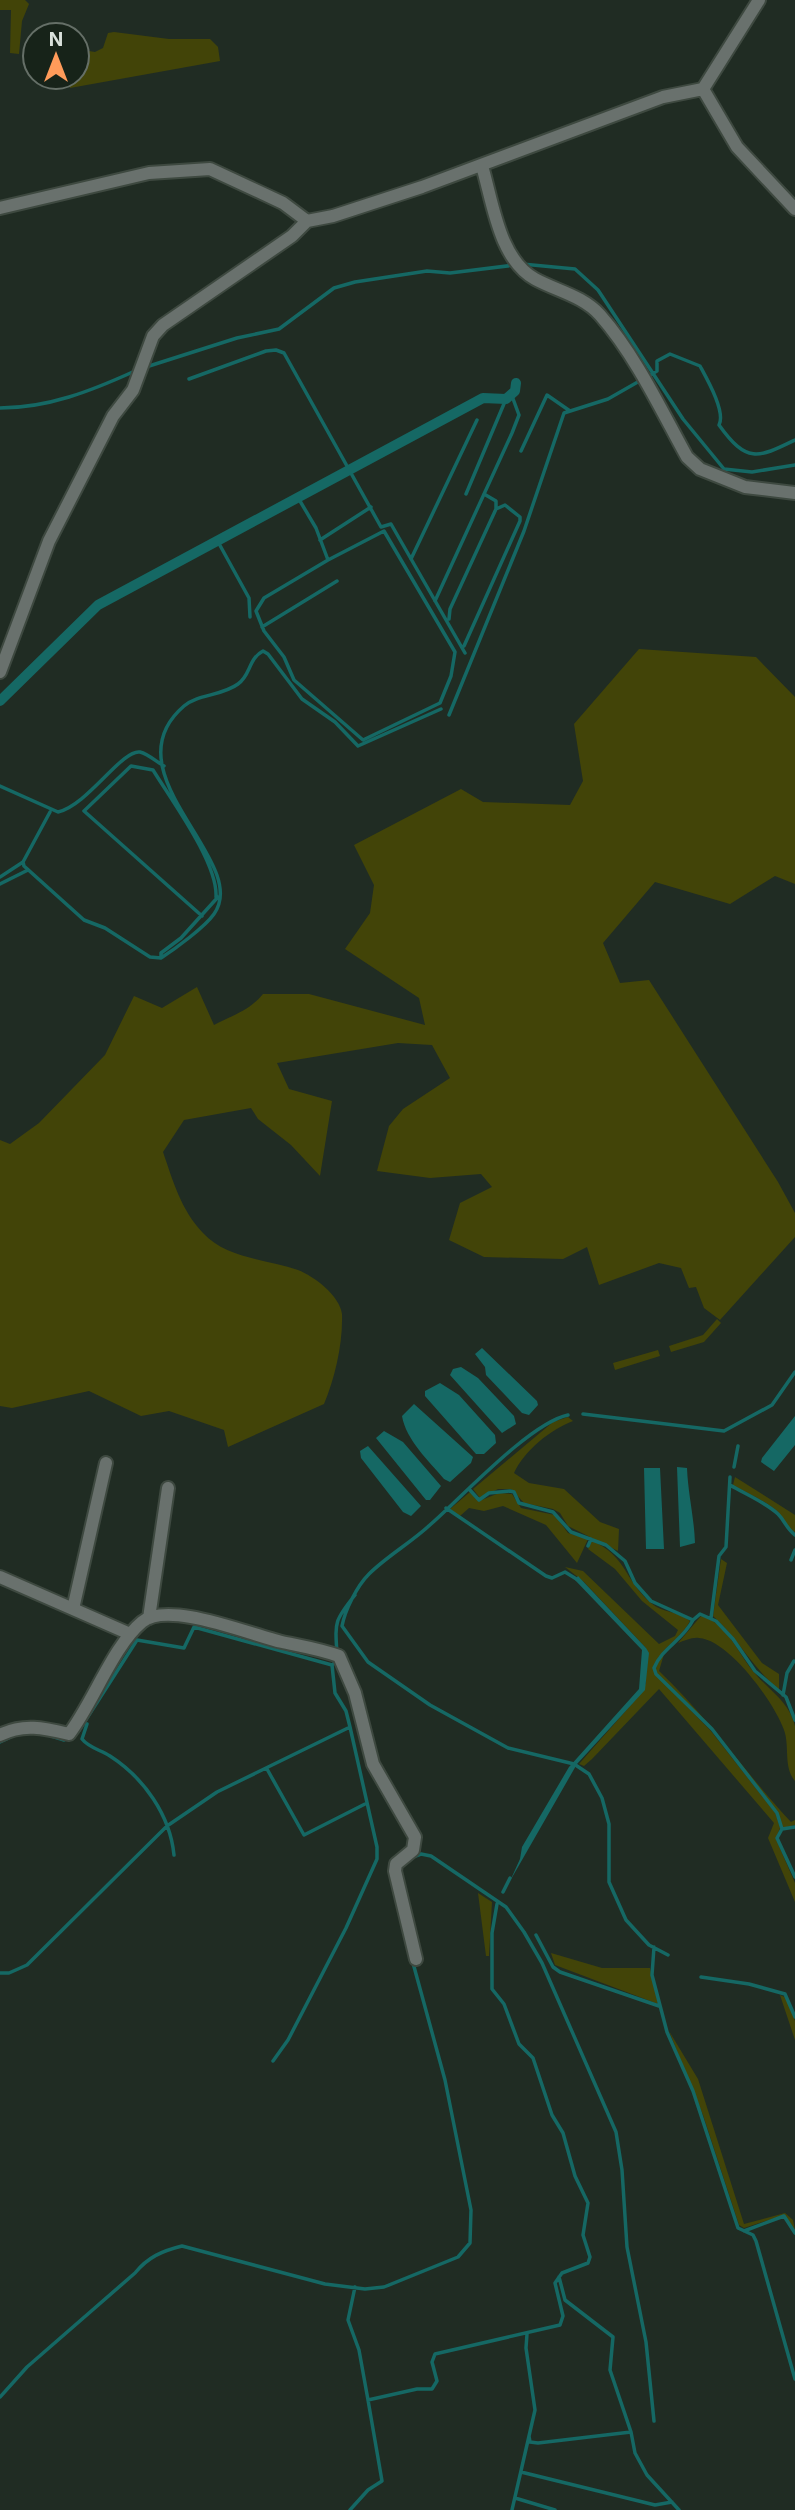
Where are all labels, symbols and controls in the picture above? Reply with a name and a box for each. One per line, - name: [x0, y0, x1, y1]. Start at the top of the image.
- north arrow: [21, 21, 91, 91]
- text: N: [49, 28, 63, 51]

